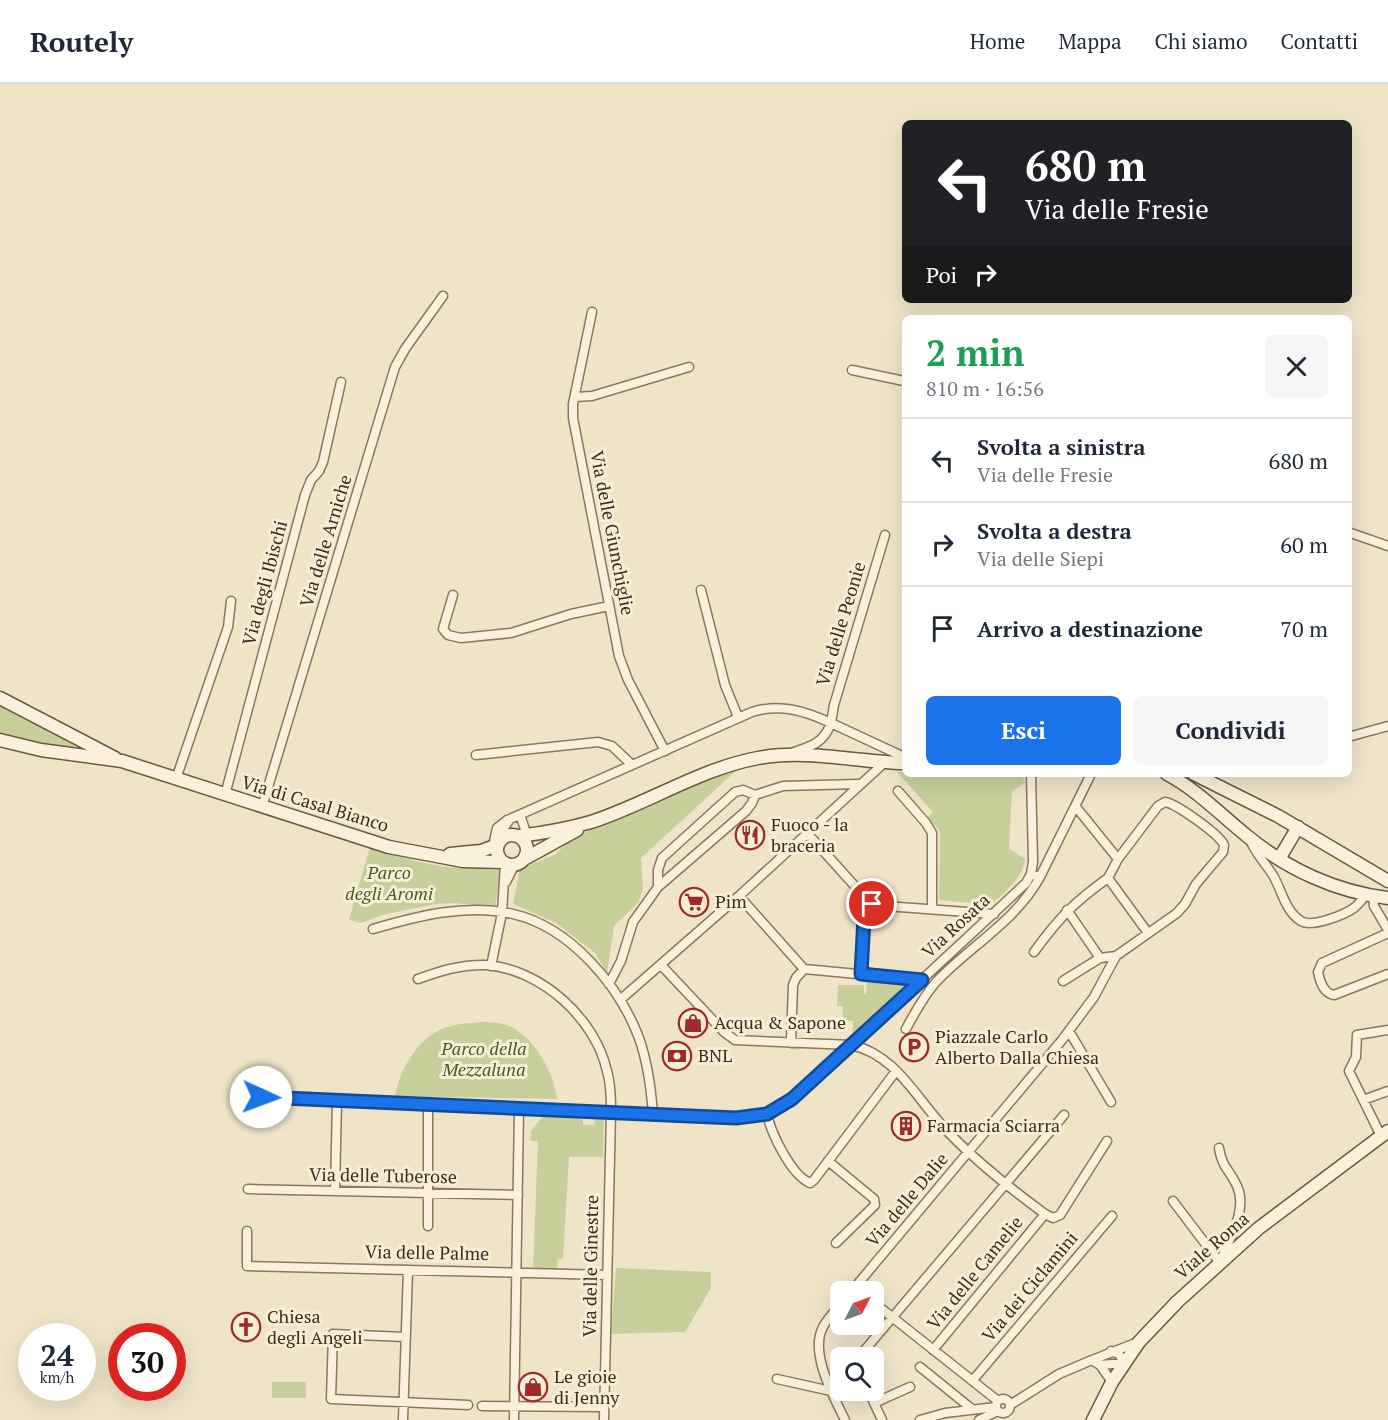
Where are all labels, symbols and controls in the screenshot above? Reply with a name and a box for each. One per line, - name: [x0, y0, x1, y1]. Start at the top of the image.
- text: Routely: [30, 23, 133, 60]
- text: Home: [970, 27, 1025, 55]
- text: Mappa: [1058, 27, 1122, 55]
- text: Chi siamo: [1155, 27, 1248, 55]
- text: Contatti: [1281, 27, 1358, 55]
- text: 680 m: [1025, 137, 1146, 193]
- icon: left: [926, 144, 1004, 222]
- text: Via delle Fresie: [1025, 191, 1209, 227]
- icon: right: [969, 258, 1002, 291]
- text: Poi: [926, 260, 957, 289]
- text: 2 min: [926, 329, 1024, 376]
- button: close: [1265, 335, 1328, 398]
- text: 810 m · 16:56: [926, 375, 1044, 402]
- text: Svolta a sinistra: [977, 432, 1146, 461]
- icon: left: [926, 444, 959, 477]
- text: 680 m: [1268, 446, 1328, 475]
- street label: Via delle Giunchiglie: [585, 449, 641, 617]
- text: Via delle Fresie: [977, 461, 1113, 488]
- street label: Via delle Arniche: [293, 471, 357, 610]
- text: Svolta a destra: [977, 516, 1132, 545]
- street label: Via degli Ibischi: [236, 517, 292, 648]
- icon: right: [926, 528, 959, 561]
- text: 60 m: [1280, 530, 1328, 559]
- text: Via delle Siepi: [977, 545, 1104, 572]
- street label: Via delle Peonie: [810, 559, 870, 689]
- icon: arrive: [926, 612, 959, 645]
- text: Arrivo a destinazione: [977, 614, 1203, 643]
- text: 70 m: [1280, 614, 1328, 643]
- button: Esci: [926, 696, 1121, 765]
- button: Condividi: [1133, 696, 1328, 765]
- street label: Via di Casal Bianco: [239, 769, 392, 837]
- place label: Fuoco - la braceria: [771, 812, 849, 857]
- restaurant icon: Fuoco - la braceria: [734, 819, 766, 851]
- park label: Parco degli Aromi: [345, 860, 433, 905]
- pin: [846, 878, 897, 929]
- supermarket icon: Pim: [678, 886, 710, 918]
- icon: arrive: [855, 887, 888, 920]
- street label: Via Rosata: [916, 888, 995, 963]
- place label: Pim: [715, 889, 747, 913]
- shop icon: Acqua & Sapone: [677, 1007, 709, 1039]
- place label: Acqua & Sapone: [714, 1010, 846, 1034]
- place label: Piazzale Carlo Alberto Dalla Chiesa: [935, 1024, 1099, 1069]
- parking icon: Piazzale Carlo Alberto Dalla Chiesa: [898, 1031, 930, 1063]
- park label: Parco della Mezzaluna: [440, 1036, 527, 1081]
- bank icon: BNL: [661, 1040, 693, 1072]
- place label: BNL: [698, 1043, 732, 1067]
- position arrow: [229, 1065, 293, 1129]
- building icon: Farmacia Sciarra: [890, 1110, 922, 1142]
- place label: Farmacia Sciarra: [927, 1113, 1060, 1137]
- street label: Via delle Dalie: [860, 1147, 953, 1252]
- street label: Via delle Tuberose: [309, 1162, 457, 1188]
- street label: Via delle Ginestre: [577, 1195, 603, 1337]
- street label: Viale Roma: [1169, 1206, 1254, 1284]
- street label: Via delle Camelie: [921, 1211, 1027, 1334]
- street label: Via dei Ciclamini: [976, 1226, 1082, 1347]
- street label: Via delle Palme: [365, 1239, 489, 1265]
- north arrow: [830, 1281, 884, 1335]
- map controls: [830, 1281, 884, 1401]
- place label: Chiesa degli Angeli: [267, 1304, 363, 1349]
- church icon: Chiesa degli Angeli: [230, 1311, 262, 1343]
- speed limit sign: 30: [108, 1323, 186, 1401]
- text: 24: [40, 1335, 74, 1375]
- button: search: [830, 1347, 884, 1401]
- place label: Le gioie di Jenny: [554, 1364, 620, 1409]
- text: km/h: [40, 1367, 74, 1387]
- shop icon: Le gioie di Jenny: [517, 1371, 549, 1403]

